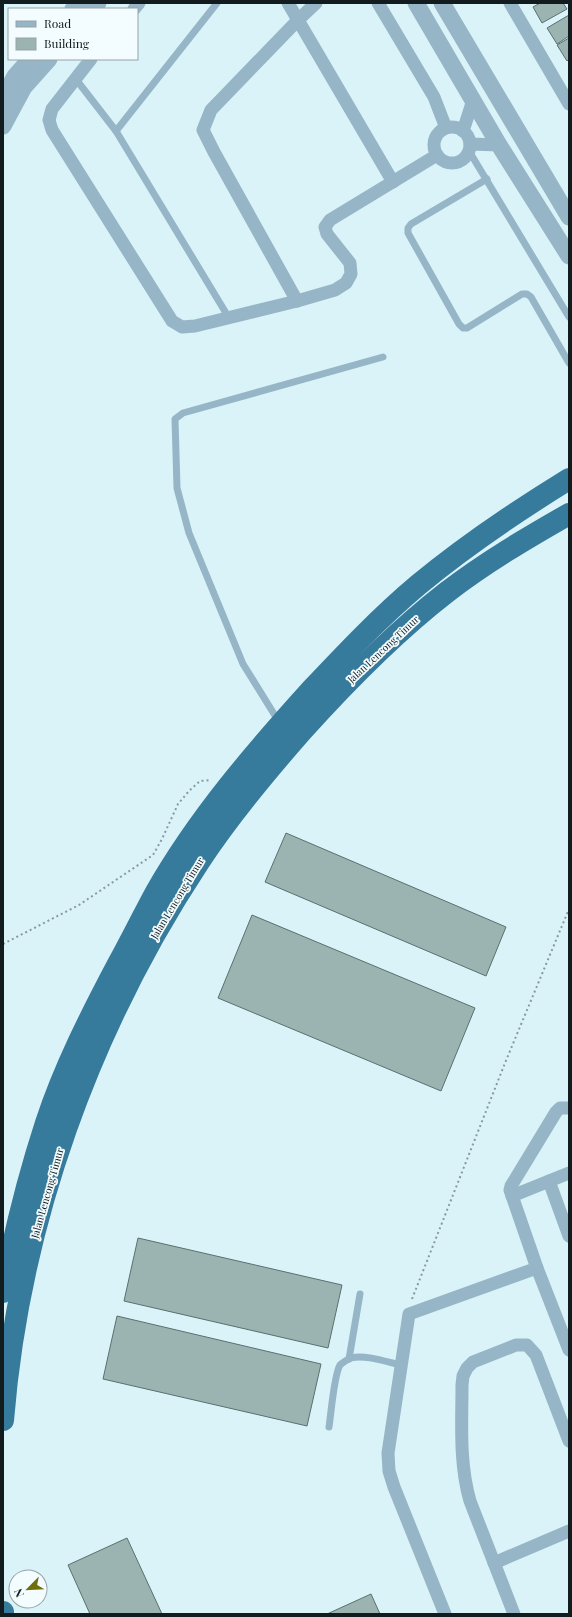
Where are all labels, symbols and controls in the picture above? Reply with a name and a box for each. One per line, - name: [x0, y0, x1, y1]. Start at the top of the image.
- legend: [8, 8, 138, 60]
- text: Road: [44, 15, 71, 31]
- text: Building: [44, 35, 90, 51]
- street label: Jalan Lencong Timur: [343, 612, 422, 687]
- street label: Jalan Lencong Timur: [146, 854, 207, 942]
- street label: Jalan Lencong Timur: [27, 1146, 67, 1241]
- north arrow: [8, 1569, 48, 1609]
- text: N: [10, 1587, 27, 1600]

